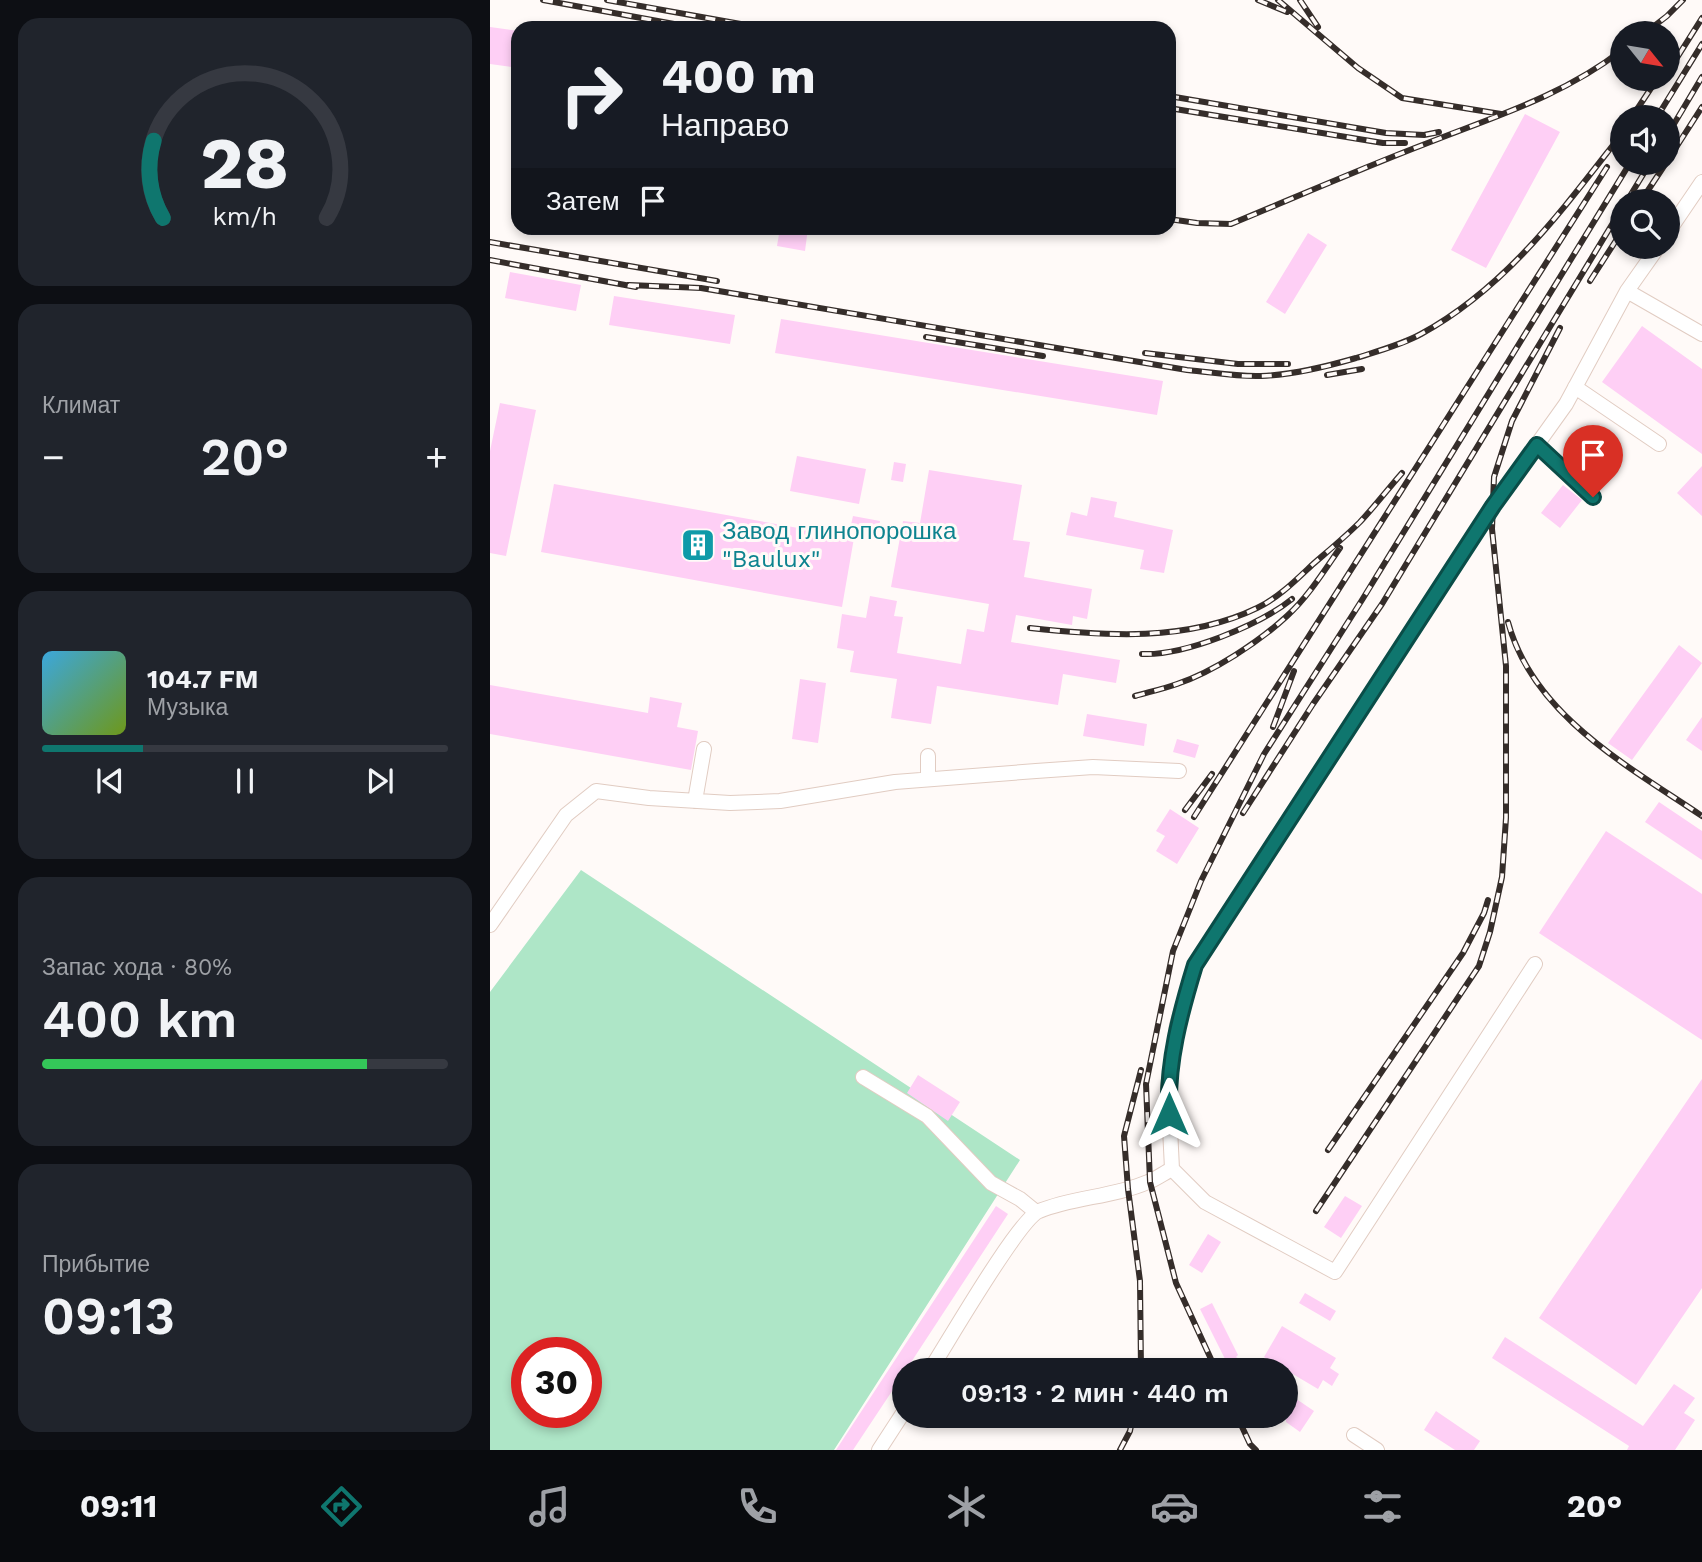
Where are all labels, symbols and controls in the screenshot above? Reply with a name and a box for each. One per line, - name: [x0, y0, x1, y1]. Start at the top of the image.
- north arrow: [1610, 21, 1680, 91]
- map controls: [1610, 21, 1680, 259]
- text: 400 m: [661, 47, 816, 105]
- icon: right: [546, 49, 637, 140]
- button: sound: [1610, 105, 1680, 175]
- text: Направо: [661, 106, 789, 144]
- text: 28: [200, 121, 290, 207]
- icon: arrive: [634, 182, 672, 220]
- text: Затем: [546, 186, 620, 216]
- button: search: [1610, 189, 1680, 259]
- text: km/h: [213, 202, 277, 231]
- text: Климат: [42, 392, 120, 419]
- pin: [1563, 425, 1623, 497]
- text: 20°: [201, 427, 289, 488]
- text: −: [42, 435, 65, 479]
- text: +: [425, 435, 448, 479]
- icon: arrive: [1574, 436, 1612, 474]
- place label: Завод глинопорошка "Baulux": [722, 517, 957, 573]
- building icon: Завод глинопорошка "Baulux": [679, 526, 717, 564]
- text: 104.7 FM: [147, 664, 258, 694]
- text: Музыка: [147, 694, 228, 721]
- icon: previous: [91, 762, 129, 800]
- icon: pause: [226, 762, 264, 800]
- icon: next: [361, 762, 399, 800]
- text: Запас хода · 80%: [42, 954, 232, 981]
- text: 400 km: [42, 989, 237, 1050]
- position arrow: [1132, 1077, 1206, 1151]
- text: Прибытие: [42, 1251, 150, 1278]
- text: 09:13: [42, 1286, 175, 1347]
- speed limit sign: 30: [511, 1337, 602, 1428]
- text: 09:13 · 2 мин · 440 m: [961, 1378, 1229, 1408]
- icon: directions: [317, 1482, 366, 1531]
- icon: music: [525, 1482, 574, 1531]
- icon: phone: [733, 1482, 782, 1531]
- icon: climate: [942, 1482, 991, 1531]
- icon: car: [1150, 1482, 1199, 1531]
- icon: filters: [1358, 1482, 1407, 1531]
- text: 09:11: [80, 1487, 157, 1525]
- text: 20°: [1567, 1487, 1622, 1525]

